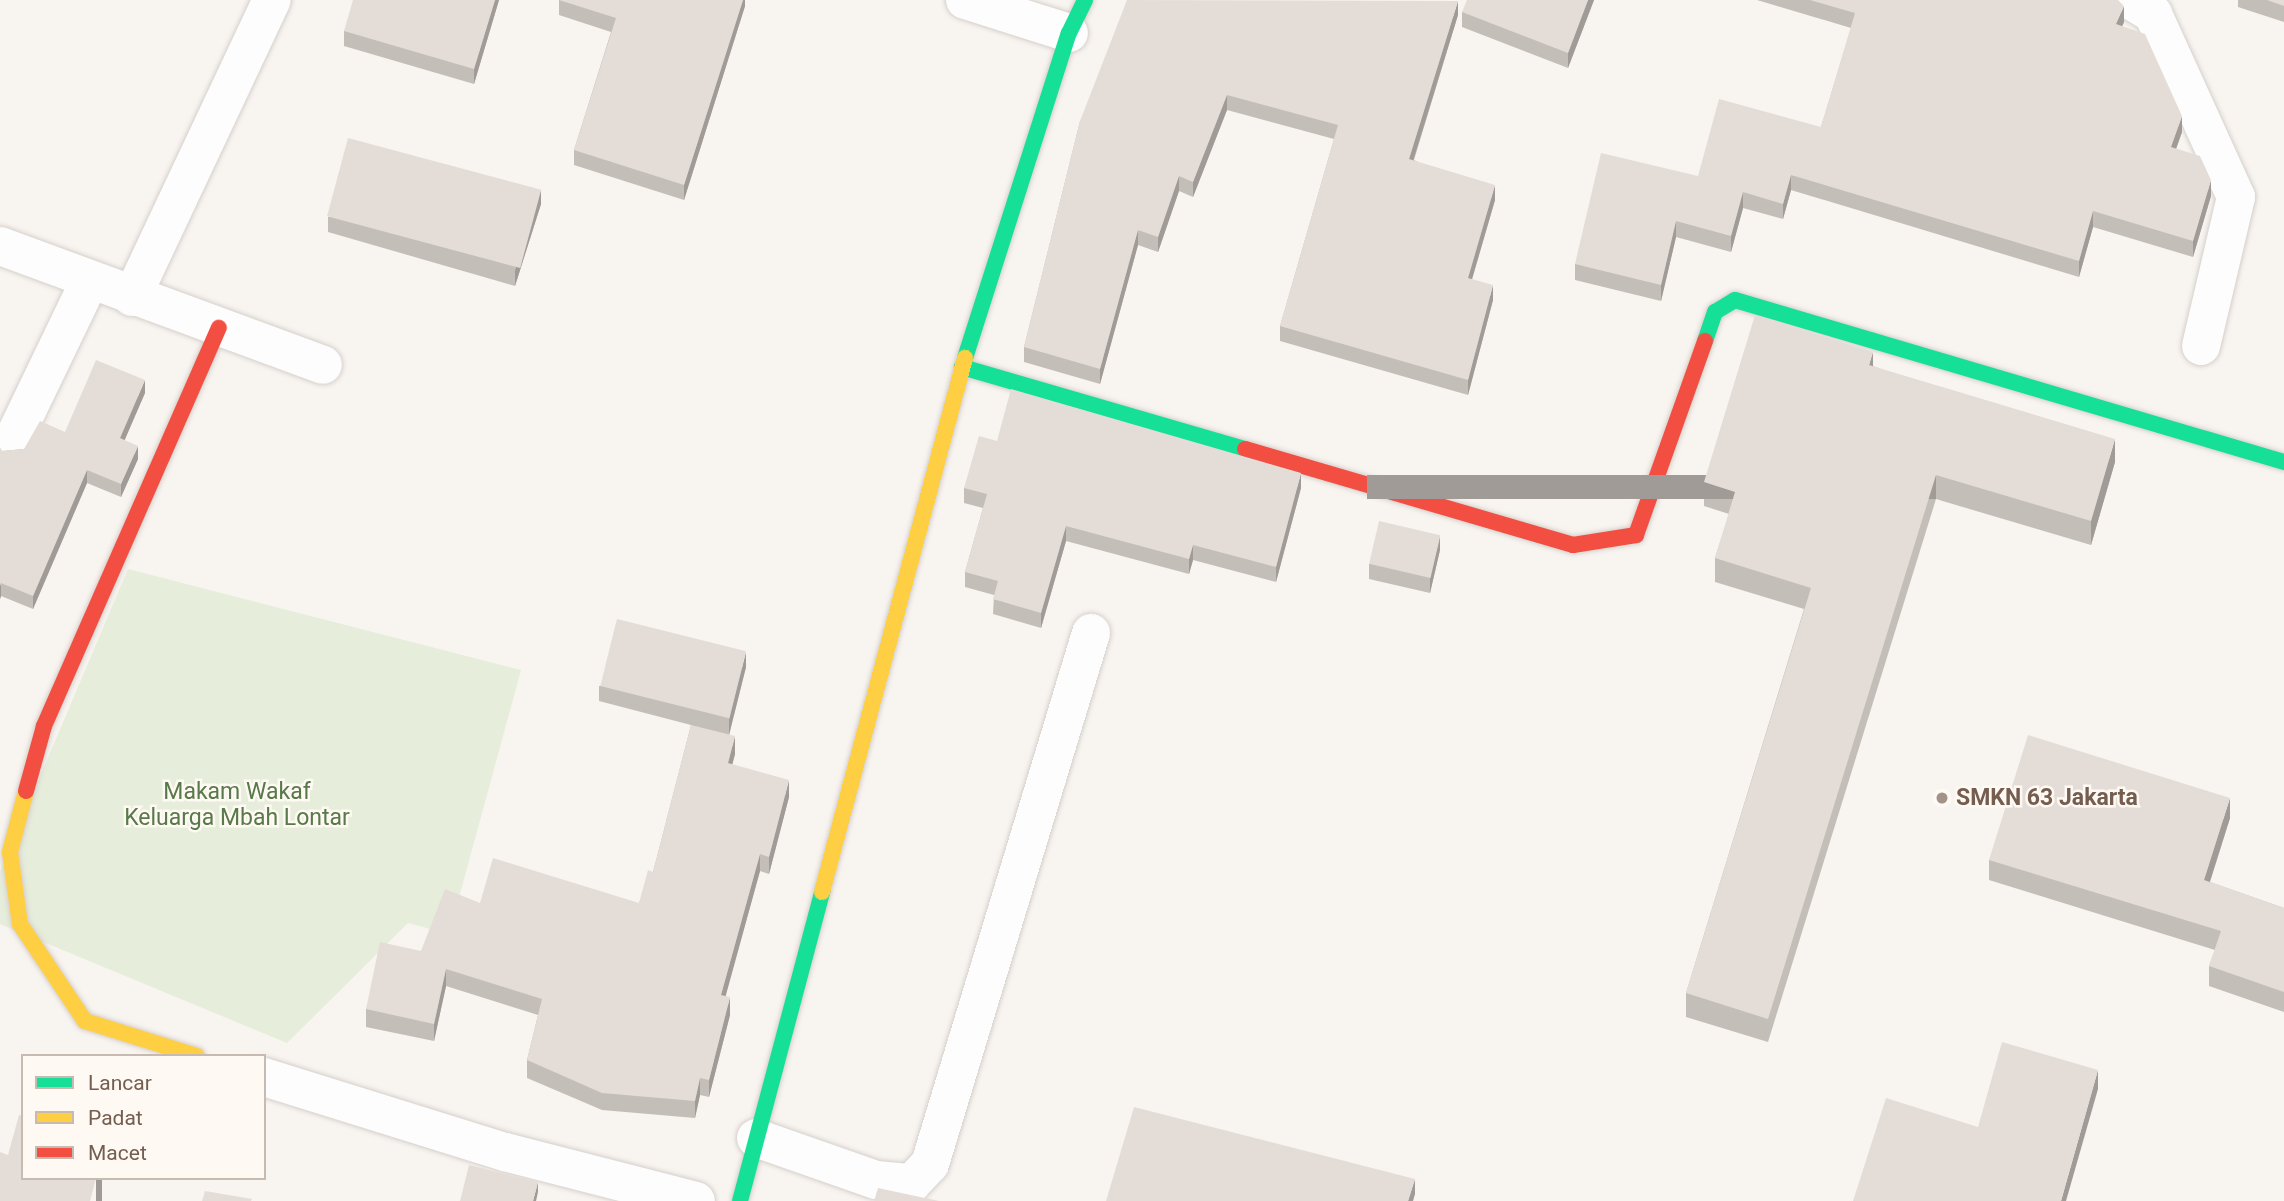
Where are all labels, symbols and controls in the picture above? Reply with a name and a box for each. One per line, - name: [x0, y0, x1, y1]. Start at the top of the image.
- park label: Makam Wakaf Keluarga Mbah Lontar: [124, 778, 350, 832]
- place label: SMKN 63 Jakarta: [1956, 784, 2138, 812]
- marker: SMKN 63 Jakarta: [1934, 790, 1950, 806]
- legend: [21, 1054, 266, 1180]
- text: Lancar: [88, 1071, 152, 1095]
- text: Padat: [88, 1106, 143, 1130]
- text: Macet: [88, 1141, 147, 1165]

